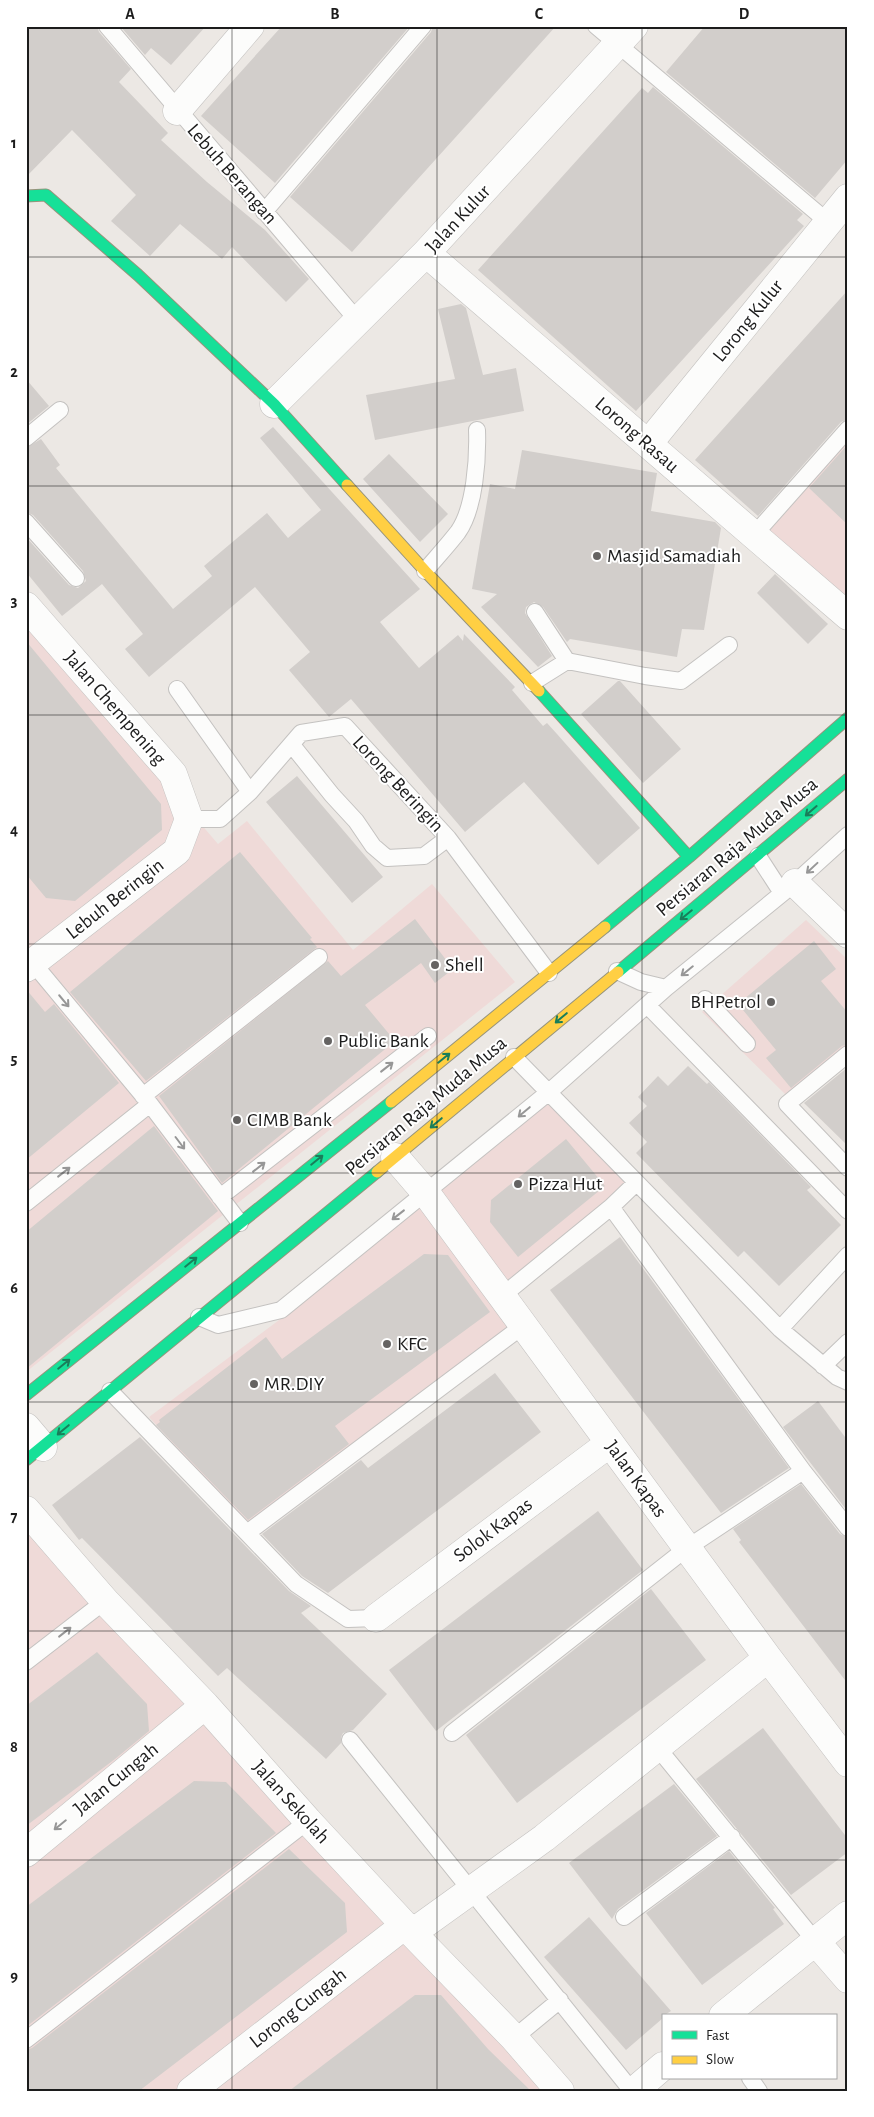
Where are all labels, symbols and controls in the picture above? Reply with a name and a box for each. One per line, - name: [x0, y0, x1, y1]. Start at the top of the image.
- text: A: [125, 6, 135, 22]
- text: B: [330, 6, 340, 22]
- text: C: [535, 6, 544, 22]
- text: D: [739, 6, 750, 22]
- street label: Lebuh Berangan: [183, 120, 281, 228]
- text: 1: [11, 135, 17, 151]
- street label: Jalan Kulur: [422, 181, 495, 257]
- street label: Lorong Kulur: [709, 276, 787, 366]
- text: 2: [10, 364, 18, 380]
- street label: Lorong Rasau: [591, 393, 683, 477]
- place label: Masjid Samadiah: [607, 546, 741, 566]
- marker: Masjid Samadiah: [591, 550, 603, 562]
- text: 3: [11, 593, 18, 609]
- street label: Jalan Chempening: [60, 647, 170, 769]
- street label: Lorong Beringin: [349, 732, 447, 836]
- street label: Persiaran Raja Muda Musa: [652, 774, 822, 920]
- one-way arrow: [804, 805, 817, 816]
- text: 4: [10, 822, 18, 838]
- street label: Lebuh Beringin: [62, 855, 168, 943]
- one-way arrow: [805, 862, 818, 874]
- one-way arrow: [680, 909, 693, 920]
- place label: Shell: [445, 955, 484, 975]
- marker: Shell: [429, 959, 441, 971]
- one-way arrow: [680, 966, 693, 977]
- place label: BHPetrol: [690, 992, 761, 1012]
- one-way arrow: [58, 994, 69, 1007]
- marker: BHPetrol: [765, 996, 777, 1008]
- one-way arrow: [554, 1013, 567, 1024]
- place label: Public Bank: [338, 1031, 429, 1051]
- street label: Persiaran Raja Muda Musa: [341, 1033, 511, 1179]
- marker: Public Bank: [322, 1035, 334, 1047]
- text: 5: [11, 1051, 18, 1067]
- one-way arrow: [437, 1053, 450, 1064]
- one-way arrow: [380, 1062, 393, 1073]
- one-way arrow: [518, 1107, 531, 1118]
- place label: CIMB Bank: [247, 1110, 332, 1130]
- marker: CIMB Bank: [231, 1114, 243, 1126]
- one-way arrow: [430, 1117, 443, 1128]
- one-way arrow: [174, 1136, 185, 1149]
- one-way arrow: [311, 1155, 324, 1166]
- one-way arrow: [252, 1161, 265, 1172]
- one-way arrow: [58, 1167, 71, 1178]
- place label: Pizza Hut: [528, 1174, 603, 1194]
- marker: Pizza Hut: [512, 1178, 524, 1190]
- one-way arrow: [392, 1209, 405, 1220]
- one-way arrow: [184, 1257, 197, 1268]
- text: 6: [10, 1280, 18, 1296]
- place label: KFC: [397, 1334, 427, 1354]
- marker: KFC: [381, 1338, 393, 1350]
- one-way arrow: [57, 1358, 70, 1369]
- place label: MR.DIY: [264, 1374, 325, 1394]
- marker: MR.DIY: [248, 1378, 260, 1390]
- one-way arrow: [57, 1424, 70, 1435]
- street label: Jalan Kapas: [602, 1437, 670, 1521]
- street label: Solok Kapas: [450, 1494, 536, 1566]
- text: 7: [11, 1509, 18, 1525]
- one-way arrow: [58, 1627, 71, 1638]
- text: 8: [10, 1739, 18, 1755]
- street label: Jalan Cungah: [70, 1739, 162, 1819]
- street label: Jalan Sekolah: [249, 1757, 333, 1847]
- one-way arrow: [53, 1820, 66, 1831]
- street label: Lorong Cungah: [246, 1964, 350, 2052]
- text: 9: [10, 1968, 18, 1984]
- legend: [662, 2014, 836, 2080]
- text: Fast: [706, 2028, 730, 2043]
- text: Slow: [706, 2052, 734, 2067]

